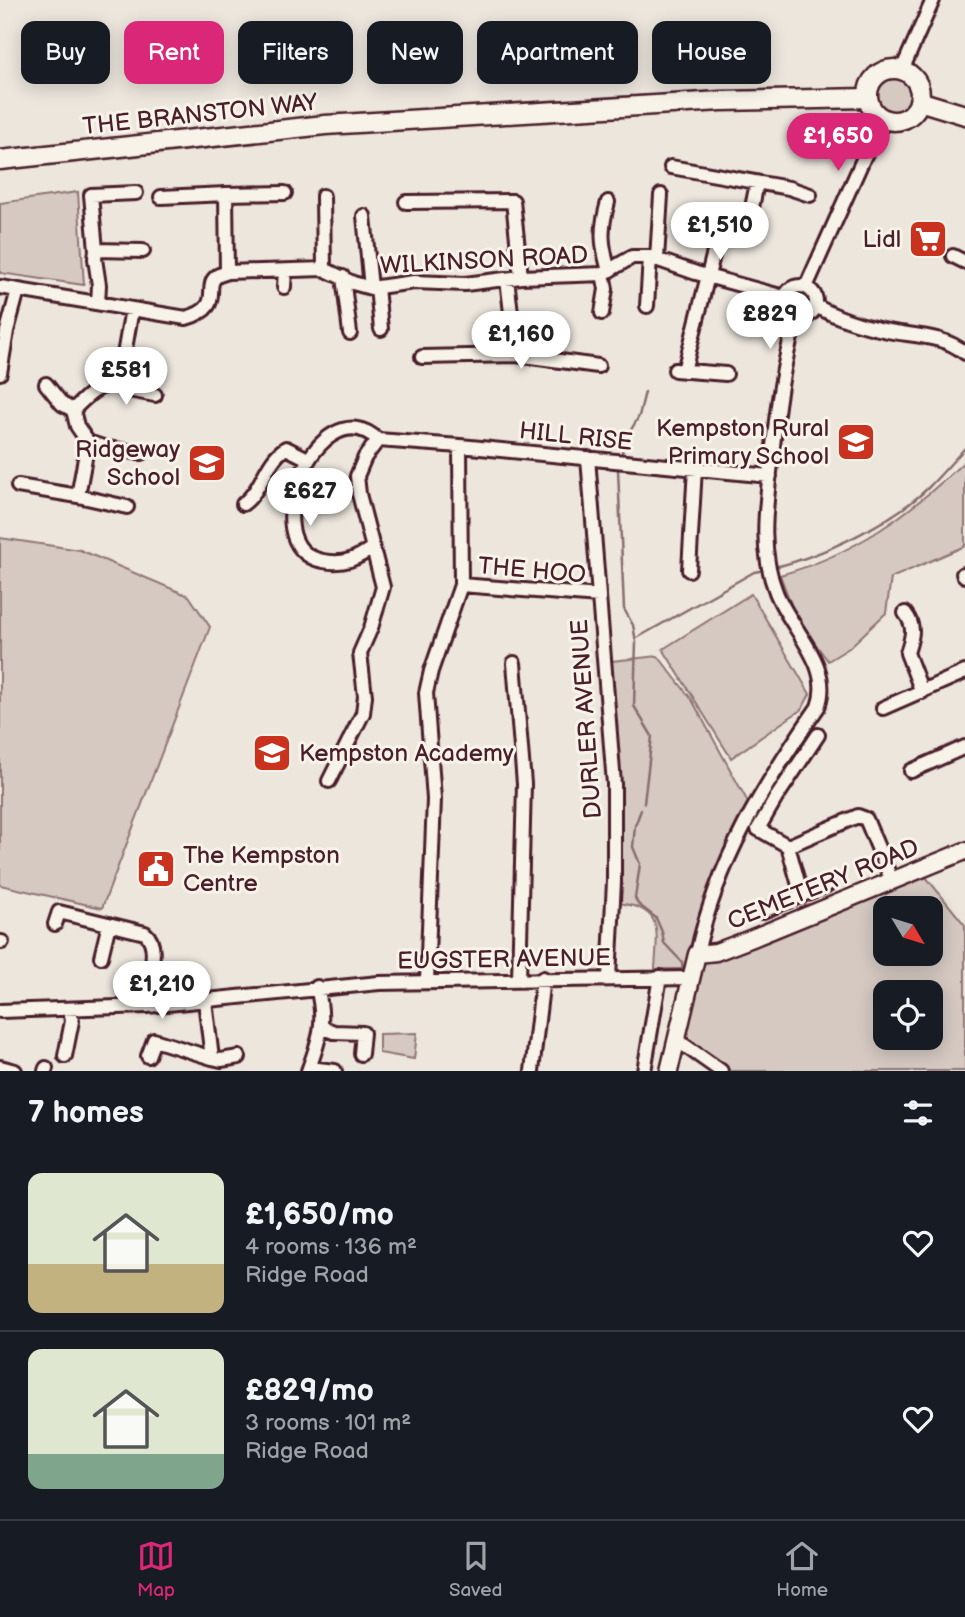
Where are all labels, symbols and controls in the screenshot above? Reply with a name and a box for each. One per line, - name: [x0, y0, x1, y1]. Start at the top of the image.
- chip: Buy: [21, 21, 110, 84]
- chip: Rent: [124, 21, 224, 84]
- chip: Filters: [238, 21, 353, 84]
- chip: New: [367, 21, 463, 84]
- chip: Apartment: [477, 21, 638, 84]
- chip: House: [652, 21, 771, 84]
- street label: THE BRANSTON WAY: [81, 88, 320, 141]
- pin: £1,650: [781, 114, 895, 173]
- text: £1,650: [803, 122, 873, 150]
- pin: £1,510: [663, 202, 777, 262]
- text: £1,510: [687, 211, 753, 239]
- supermarket icon: Lidl: [907, 218, 949, 260]
- place label: Lidl: [862, 225, 901, 254]
- street label: WILKINSON ROAD: [379, 241, 589, 280]
- pin: £829: [729, 292, 811, 351]
- text: £829: [742, 300, 798, 328]
- pin: £1,160: [464, 312, 578, 371]
- text: £1,160: [487, 320, 555, 348]
- pin: £581: [85, 348, 167, 407]
- text: £581: [100, 356, 152, 384]
- place label: Kempston Rural Primary School: [656, 414, 829, 471]
- street label: HILL RISE: [518, 416, 634, 457]
- school or university icon: Kempston Rural Primary School: [835, 421, 877, 463]
- place label: Ridgeway School: [75, 435, 180, 492]
- school or university icon: Ridgeway School: [186, 442, 228, 484]
- pin: £627: [269, 468, 351, 528]
- text: £627: [283, 477, 337, 505]
- street label: THE HOO: [477, 551, 587, 590]
- street label: DURLER AVENUE: [565, 618, 608, 820]
- school or university icon: Kempston Academy: [251, 732, 293, 774]
- place label: Kempston Academy: [299, 739, 514, 768]
- street label: CEMETERY ROAD: [723, 833, 923, 936]
- place label: The Kempston Centre: [183, 841, 340, 898]
- public building icon: The Kempston Centre: [135, 848, 177, 890]
- north arrow: [873, 896, 943, 966]
- map controls: [873, 896, 943, 1050]
- street label: EUGSTER AVENUE: [397, 943, 611, 976]
- pin: £1,210: [105, 962, 219, 1021]
- text: £1,210: [129, 970, 195, 998]
- button: locate: [873, 980, 943, 1050]
- icon: filters: [899, 1094, 937, 1132]
- text: 7 homes: [28, 1095, 144, 1131]
- text: £1,650/mo: [245, 1197, 394, 1233]
- icon: home: [84, 1201, 168, 1285]
- icon: heart: [899, 1224, 937, 1262]
- text: 4 rooms · 136 m²: [245, 1233, 417, 1261]
- text: Ridge Road: [245, 1261, 369, 1289]
- text: £829/mo: [245, 1373, 374, 1409]
- icon: home: [84, 1377, 168, 1461]
- icon: heart: [899, 1400, 937, 1438]
- text: 3 rooms · 101 m²: [245, 1409, 411, 1437]
- text: Ridge Road: [245, 1437, 369, 1465]
- tab: Map: [137, 1537, 175, 1602]
- tab: Saved: [449, 1537, 502, 1602]
- tab: Home: [776, 1537, 828, 1602]

